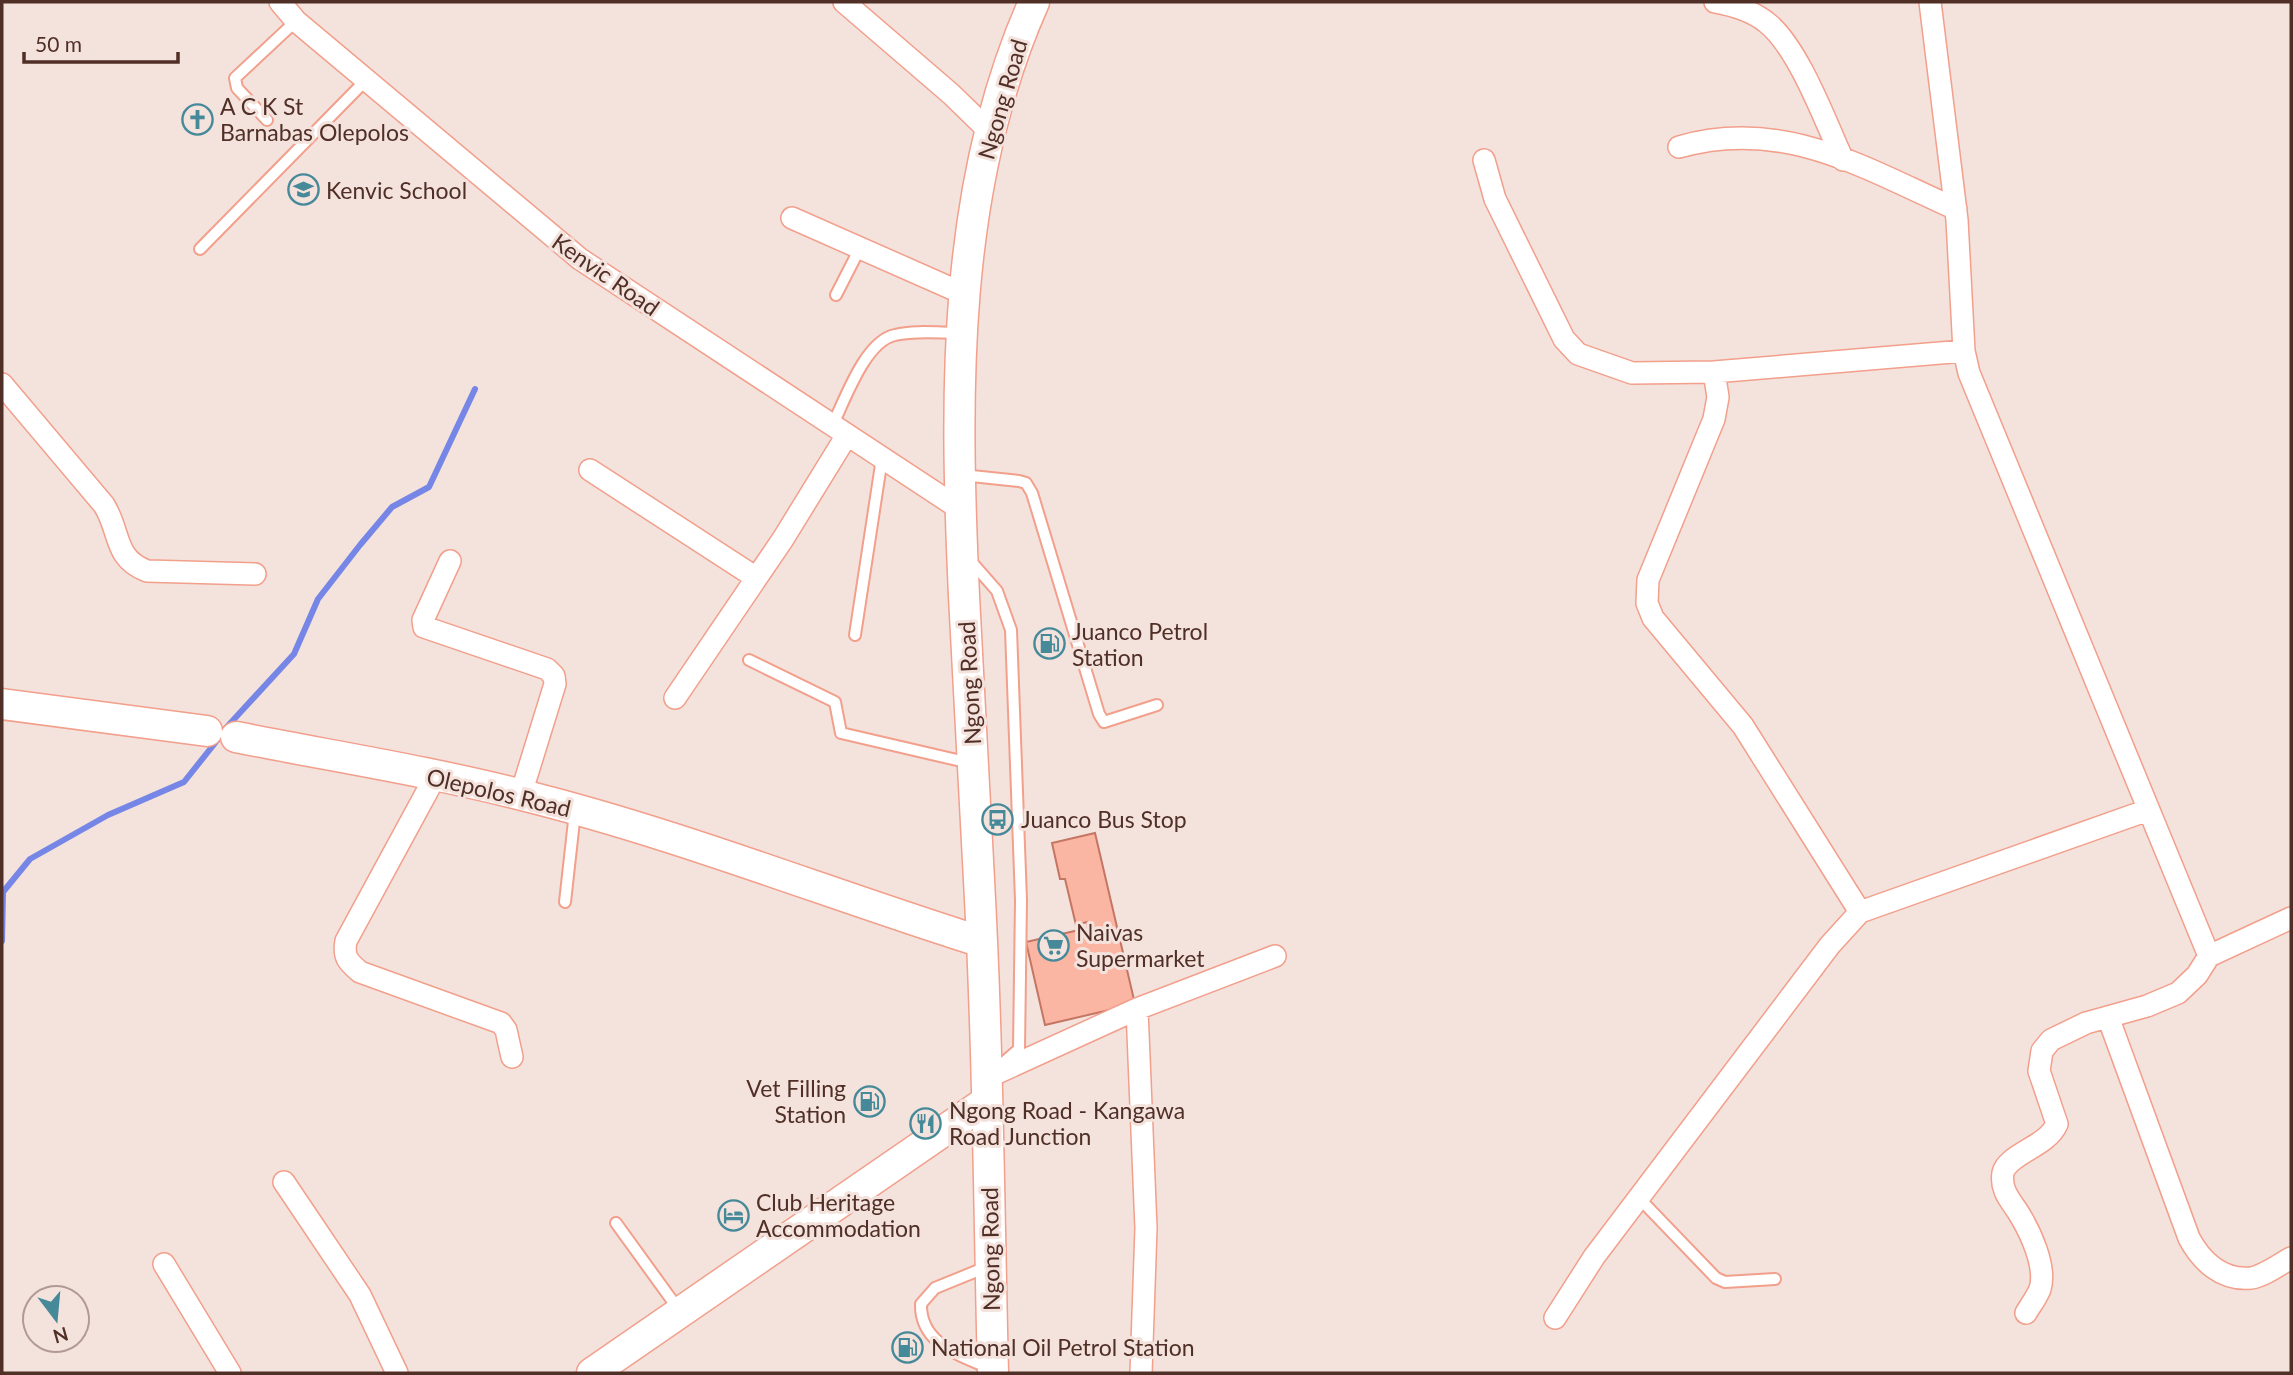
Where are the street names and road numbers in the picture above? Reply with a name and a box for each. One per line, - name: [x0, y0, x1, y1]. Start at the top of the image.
- street label: Ngong Road: [971, 36, 1033, 162]
- street label: Kenvic Road: [547, 227, 665, 321]
- street label: Ngong Road: [952, 621, 986, 745]
- street label: Olepolos Road: [424, 762, 574, 822]
- street label: Ngong Road: [975, 1187, 1005, 1311]

